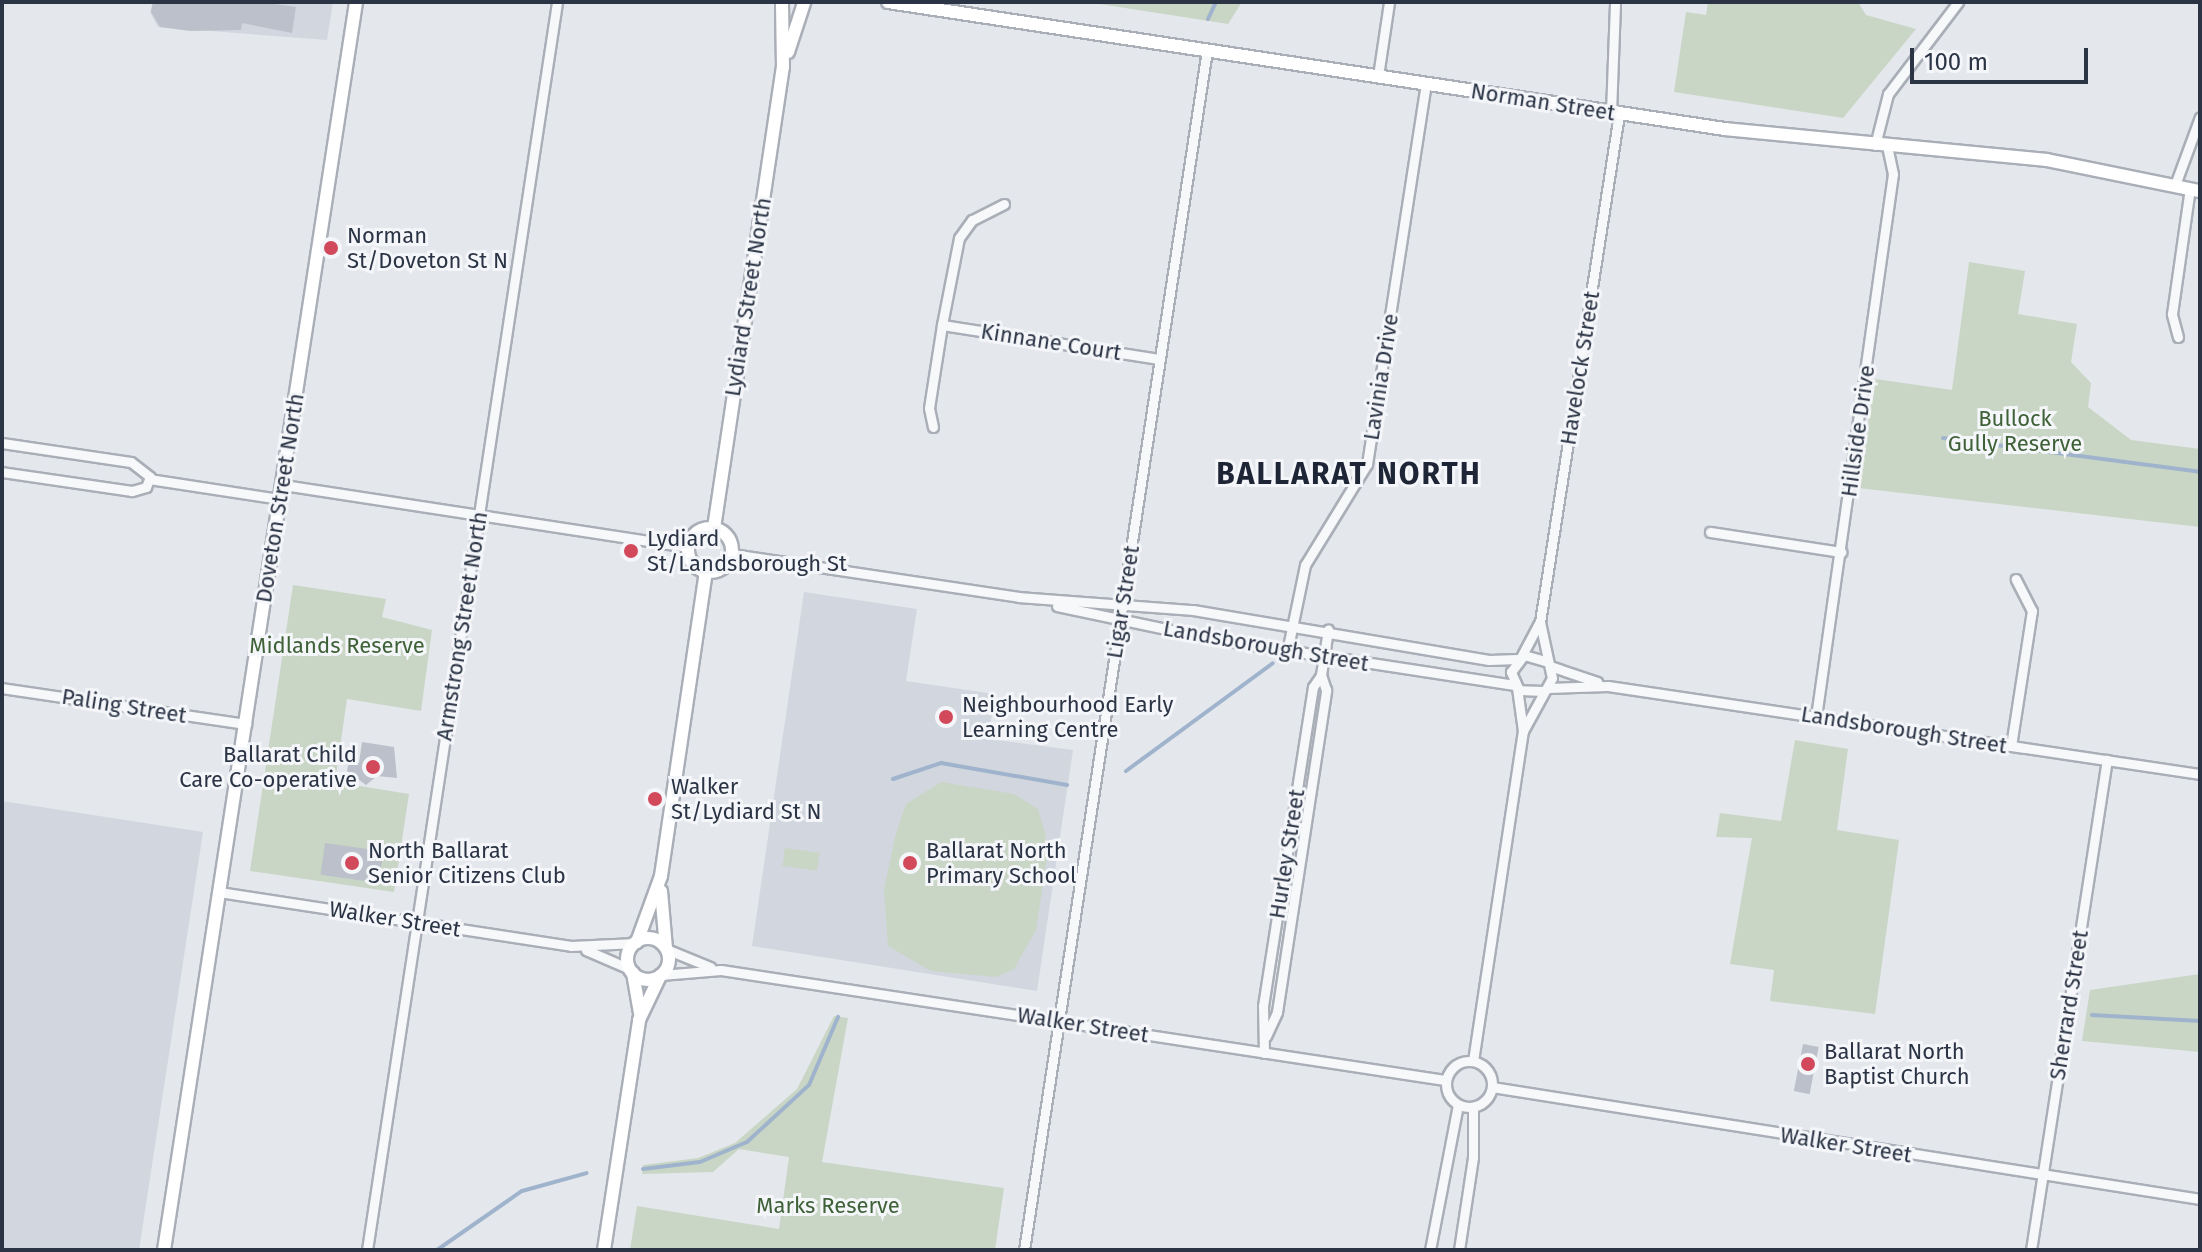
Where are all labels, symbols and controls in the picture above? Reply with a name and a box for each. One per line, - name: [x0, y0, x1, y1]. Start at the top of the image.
- scale bar: [1914, 32, 2092, 82]
- text: 100 m: [1924, 48, 1988, 76]
- street label: Norman Street: [1469, 78, 1617, 126]
- street label: Lydiard Street North: [719, 196, 777, 398]
- place label: Norman St/Doveton St N: [347, 222, 508, 274]
- marker: Norman St/Doveton St N: [322, 239, 340, 257]
- street label: Havelock Street: [1555, 289, 1605, 447]
- street label: Lavinia Drive: [1358, 312, 1404, 442]
- street label: Kinnane Court: [979, 318, 1123, 366]
- street label: Hillside Drive: [1836, 363, 1880, 499]
- street label: Doveton Street North: [250, 391, 310, 605]
- park label: Bullock Gully Reserve: [1948, 405, 2082, 456]
- district label: BALLARAT NORTH: [1216, 456, 1482, 492]
- street label: Armstrong Street North: [431, 509, 493, 743]
- place label: Lydiard St/Landsborough St: [647, 525, 847, 576]
- marker: Lydiard St/Landsborough St: [622, 542, 640, 560]
- street label: Ligar Street: [1101, 544, 1145, 660]
- street label: Landsborough Street: [1161, 615, 1371, 677]
- park label: Midlands Reserve: [249, 633, 425, 659]
- street label: Paling Street: [60, 683, 188, 729]
- place label: Neighbourhood Early Learning Centre: [962, 691, 1173, 742]
- street label: Landsborough Street: [1799, 701, 2009, 759]
- marker: Neighbourhood Early Learning Centre: [937, 708, 955, 726]
- place label: Ballarat Child Care Co-operative: [179, 741, 357, 792]
- marker: Ballarat Child Care Co-operative: [364, 758, 382, 776]
- place label: Walker St/Lydiard St N: [671, 773, 821, 824]
- street label: Hurley Street: [1264, 787, 1310, 921]
- marker: Walker St/Lydiard St N: [646, 790, 664, 808]
- place label: North Ballarat Senior Citizens Club: [368, 837, 566, 888]
- place label: Ballarat North Primary School: [926, 837, 1077, 888]
- marker: North Ballarat Senior Citizens Club: [343, 854, 361, 872]
- marker: Ballarat North Primary School: [901, 854, 919, 872]
- street label: Walker Street: [327, 896, 463, 942]
- street label: Sherrard Street: [2044, 928, 2094, 1082]
- street label: Walker Street: [1015, 1002, 1151, 1048]
- place label: Ballarat North Baptist Church: [1824, 1038, 1970, 1090]
- marker: Ballarat North Baptist Church: [1799, 1055, 1817, 1073]
- street label: Walker Street: [1778, 1122, 1914, 1168]
- park label: Marks Reserve: [756, 1193, 900, 1219]

